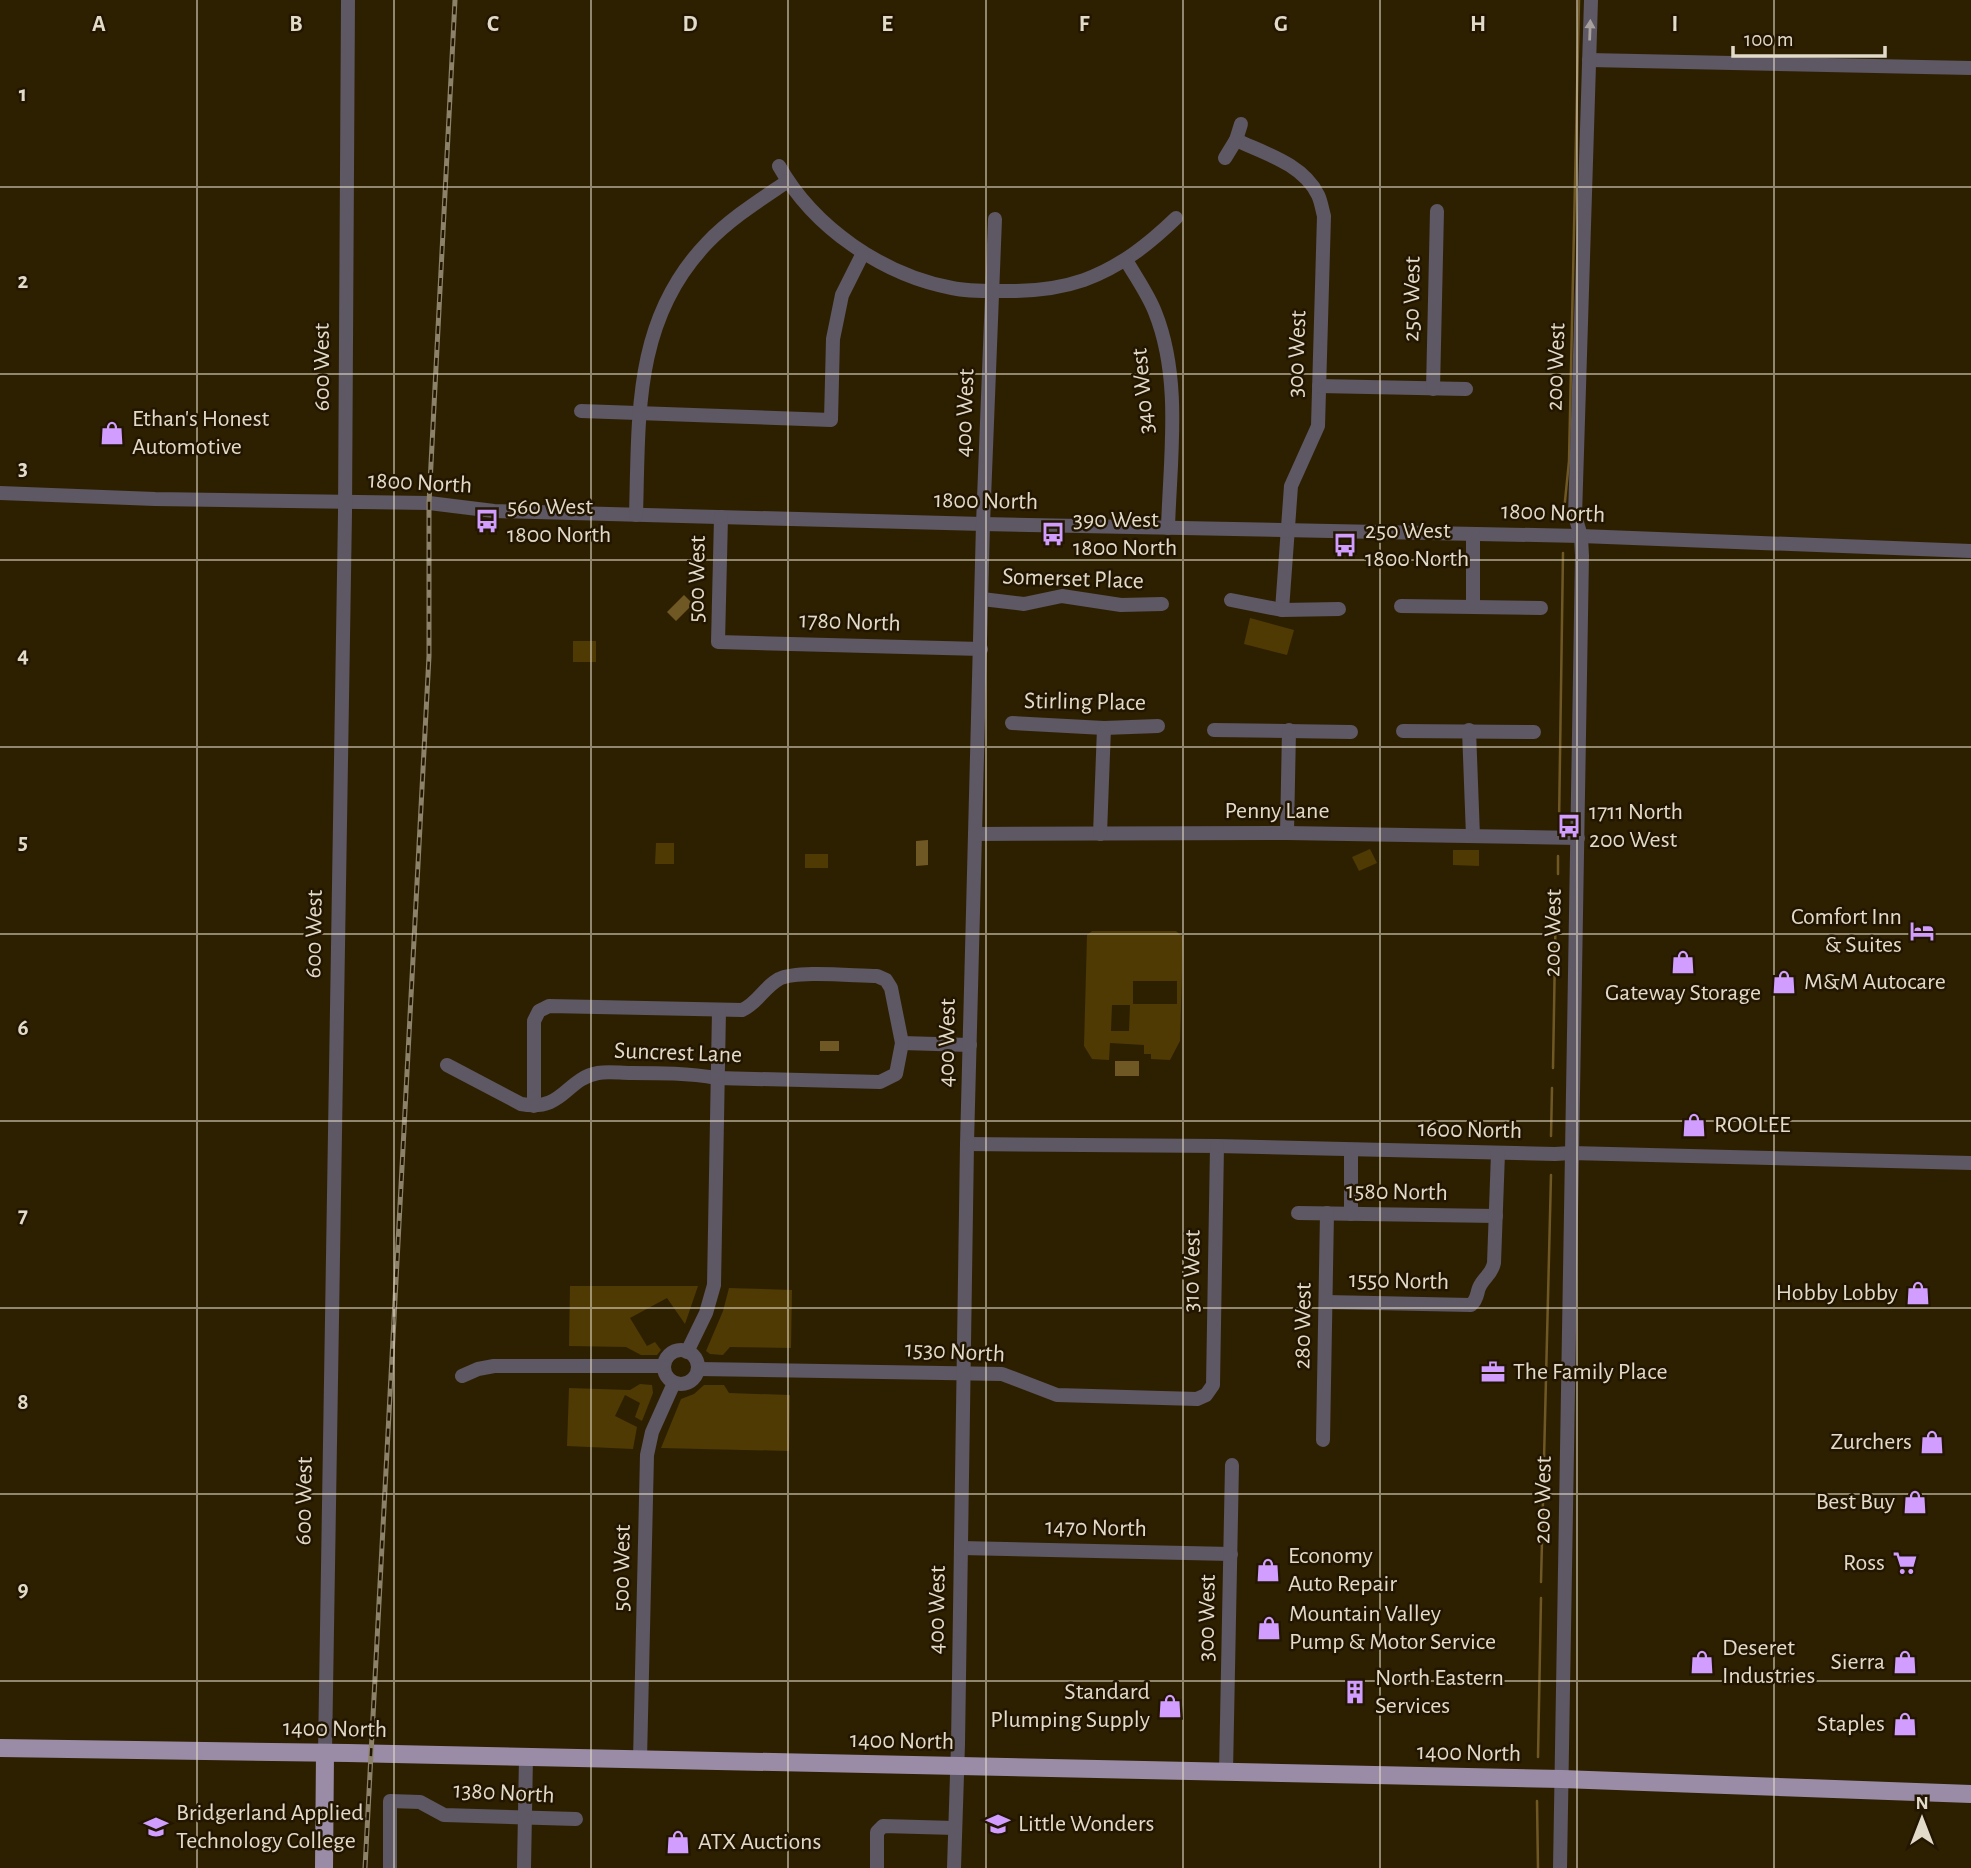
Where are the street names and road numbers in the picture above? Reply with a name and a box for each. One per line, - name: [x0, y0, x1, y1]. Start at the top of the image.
- street label: 250 West: [1399, 256, 1425, 342]
- street label: 300 West: [1283, 310, 1311, 398]
- street label: 600 West: [310, 322, 334, 411]
- street label: 200 West: [1542, 322, 1570, 411]
- street label: 340 West: [1127, 347, 1159, 435]
- street label: 400 West: [951, 368, 979, 458]
- street label: 1800 North: [367, 468, 473, 498]
- street label: 1800 North: [934, 488, 1038, 514]
- street label: 1800 North: [1500, 499, 1606, 527]
- street label: 500 West: [684, 535, 710, 623]
- street label: Somerset Place: [1002, 565, 1144, 593]
- street label: 1780 North: [799, 608, 901, 636]
- street label: Stirling Place: [1024, 689, 1146, 715]
- street label: Penny Lane: [1224, 799, 1330, 823]
- street label: 200 West: [1540, 888, 1566, 977]
- street label: 600 West: [301, 889, 327, 978]
- street label: 400 West: [934, 998, 960, 1088]
- street label: Suncrest Lane: [613, 1039, 743, 1067]
- street label: 1600 North: [1418, 1117, 1522, 1143]
- street label: 1580 North: [1346, 1179, 1448, 1205]
- street label: 310 West: [1179, 1229, 1205, 1313]
- street label: 1550 North: [1349, 1268, 1449, 1294]
- street label: 280 West: [1290, 1282, 1316, 1370]
- street label: 1530 North: [904, 1337, 1006, 1367]
- street label: 200 West: [1530, 1455, 1556, 1544]
- street label: 600 West: [291, 1456, 317, 1545]
- street label: 1470 North: [1045, 1515, 1147, 1541]
- street label: 500 West: [609, 1524, 635, 1612]
- street label: 400 West: [924, 1565, 950, 1655]
- street label: 300 West: [1194, 1574, 1220, 1662]
- street label: 1400 North: [283, 1716, 387, 1742]
- street label: 1400 North: [850, 1728, 954, 1754]
- street label: 1400 North: [1417, 1740, 1521, 1766]
- street label: 1380 North: [453, 1778, 555, 1808]

